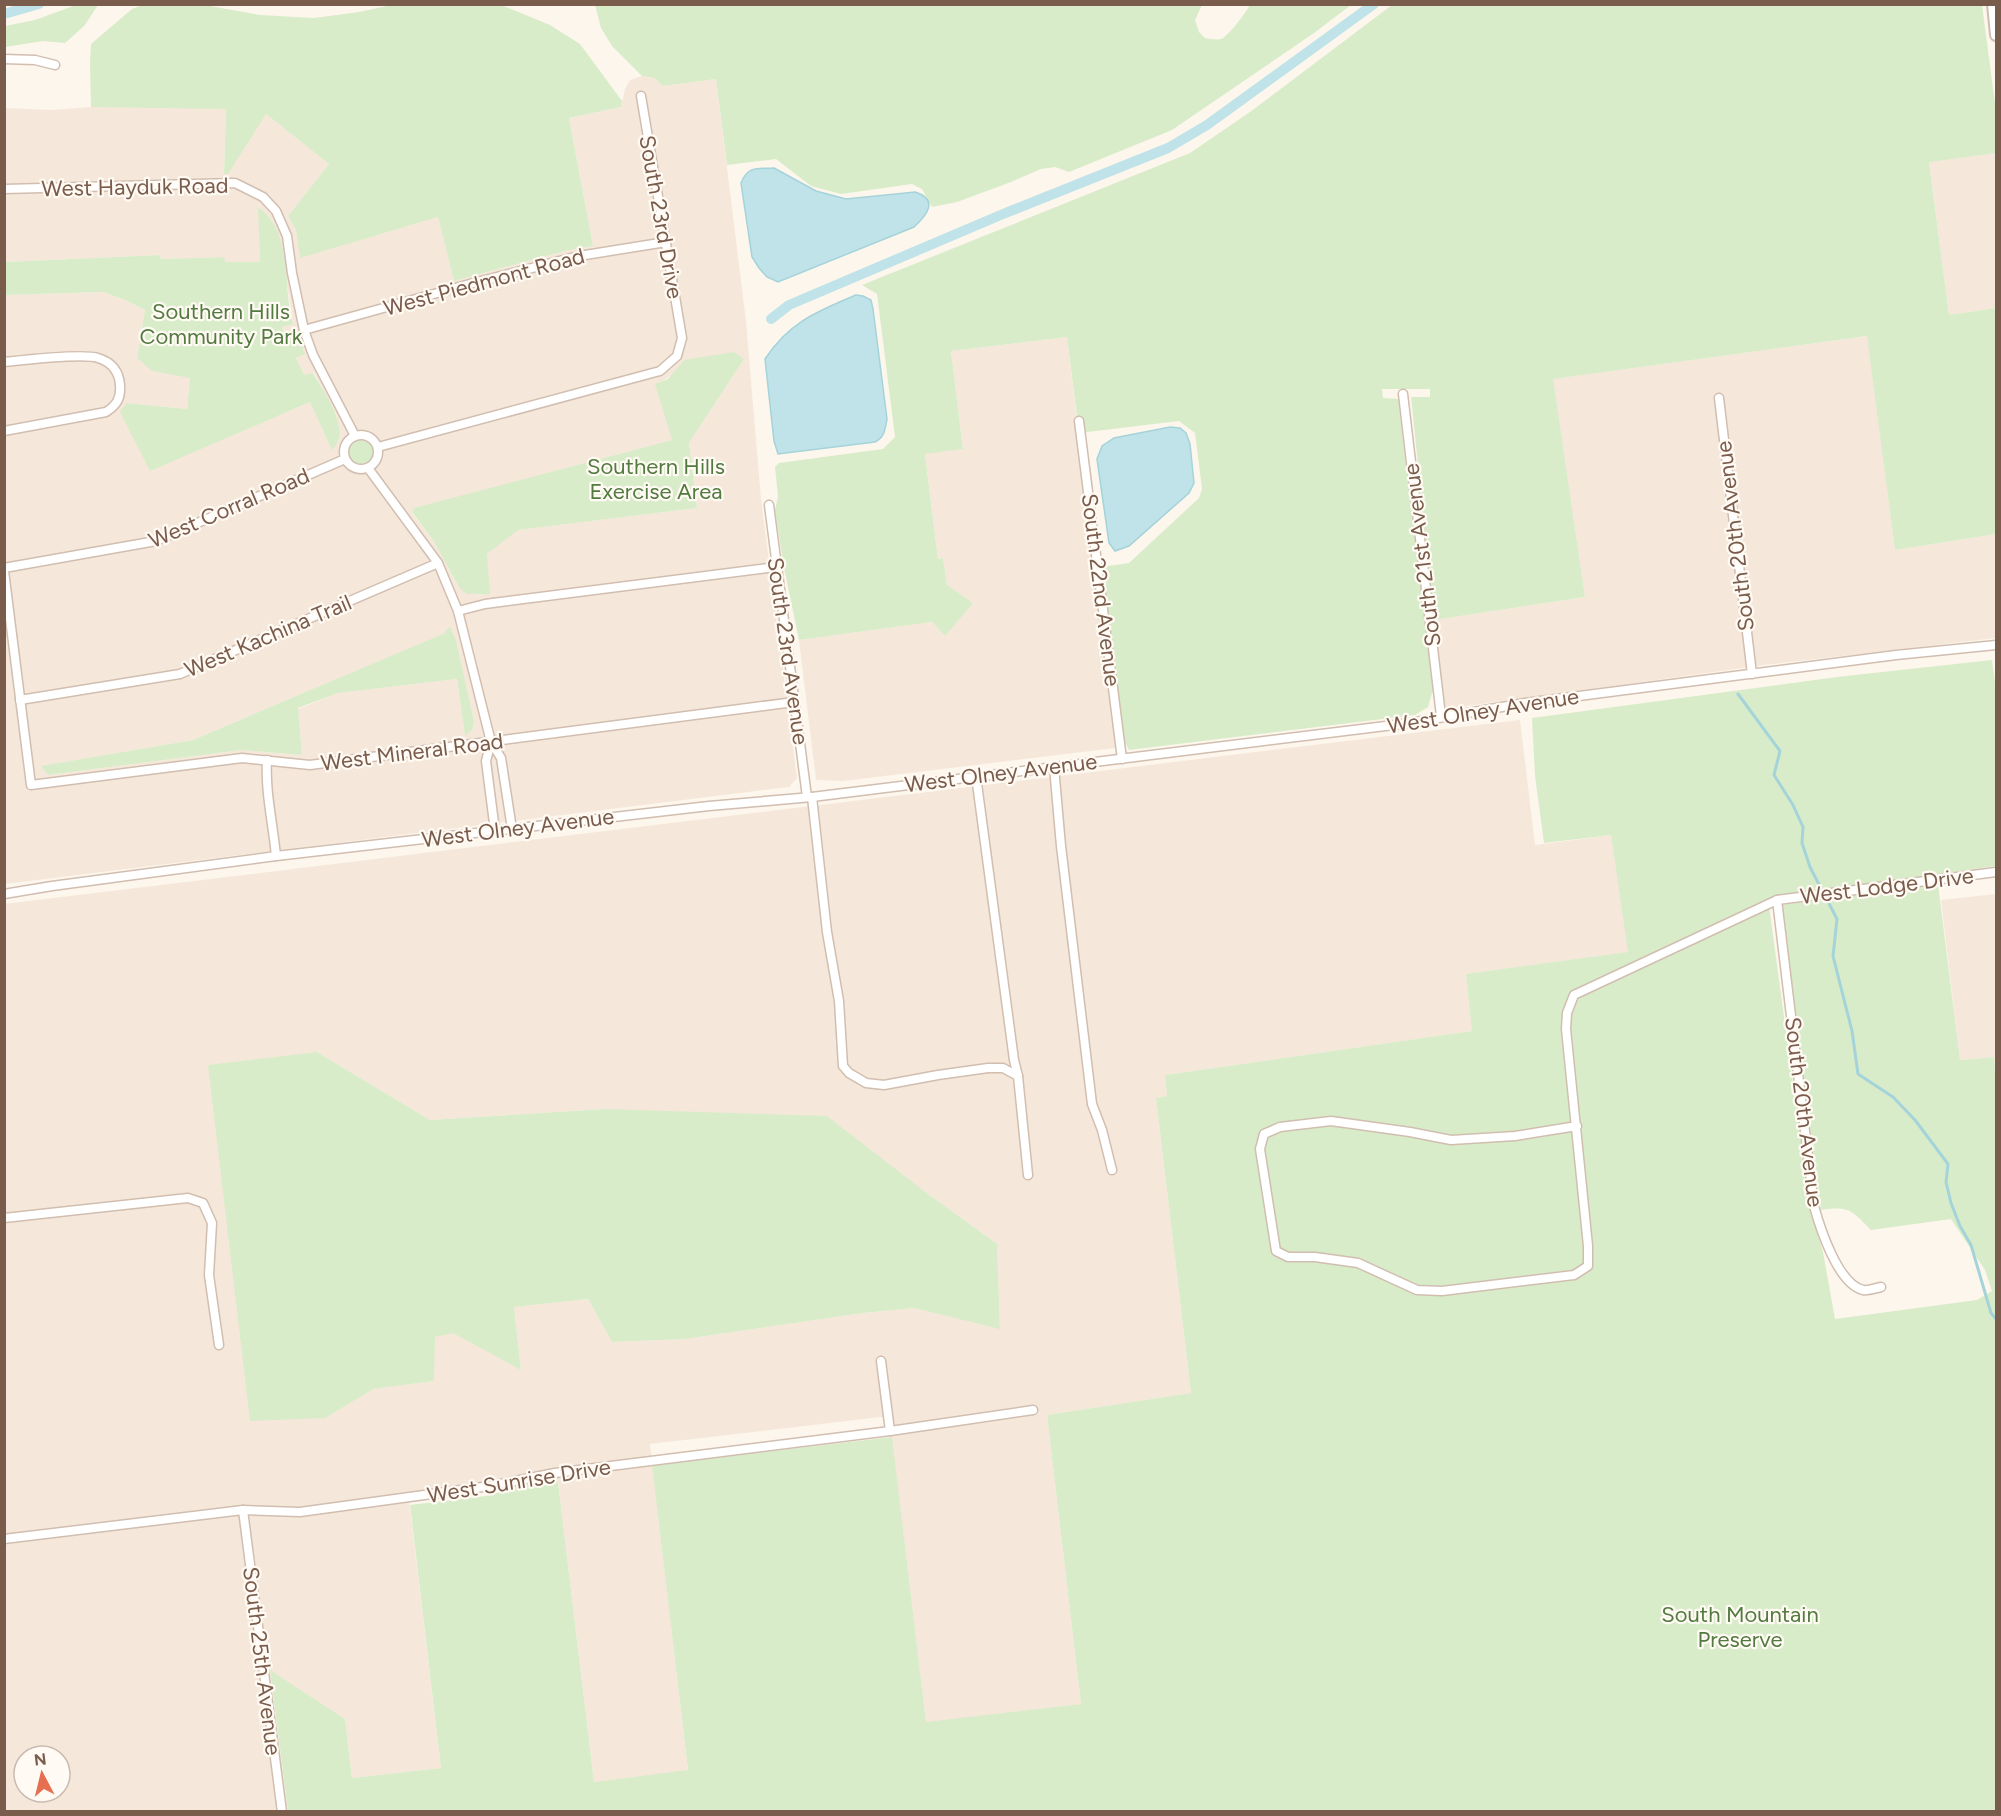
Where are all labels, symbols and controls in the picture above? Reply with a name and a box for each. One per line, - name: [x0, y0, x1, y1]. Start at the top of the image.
- street label: South 23rd Drive: [633, 133, 689, 301]
- street label: West Hayduk Road: [41, 172, 229, 202]
- street label: West Piedmont Road: [380, 242, 588, 322]
- park label: Southern Hills Community Park: [140, 298, 303, 350]
- street label: South 20th Avenue: [1710, 439, 1760, 633]
- park label: Southern Hills Exercise Area: [587, 453, 725, 505]
- street label: West Corral Road: [145, 462, 313, 554]
- street label: South 21st Avenue: [1397, 462, 1447, 648]
- street label: South 22nd Avenue: [1076, 492, 1126, 688]
- street label: South 23rd Avenue: [761, 556, 815, 746]
- street label: West Kachina Trail: [181, 589, 355, 683]
- street label: West Olney Avenue: [1385, 683, 1581, 739]
- street label: West Mineral Road: [319, 727, 505, 777]
- street label: West Olney Avenue: [903, 748, 1099, 798]
- street label: West Olney Avenue: [420, 803, 616, 853]
- street label: West Lodge Drive: [1799, 862, 1975, 910]
- street label: South 20th Avenue: [1779, 1015, 1829, 1209]
- street label: West Sunrise Drive: [425, 1453, 613, 1509]
- street label: South 25th Avenue: [237, 1565, 287, 1757]
- park label: South Mountain Preserve: [1661, 1601, 1819, 1653]
- north arrow: [12, 1744, 72, 1804]
- text: N: [33, 1749, 48, 1770]

